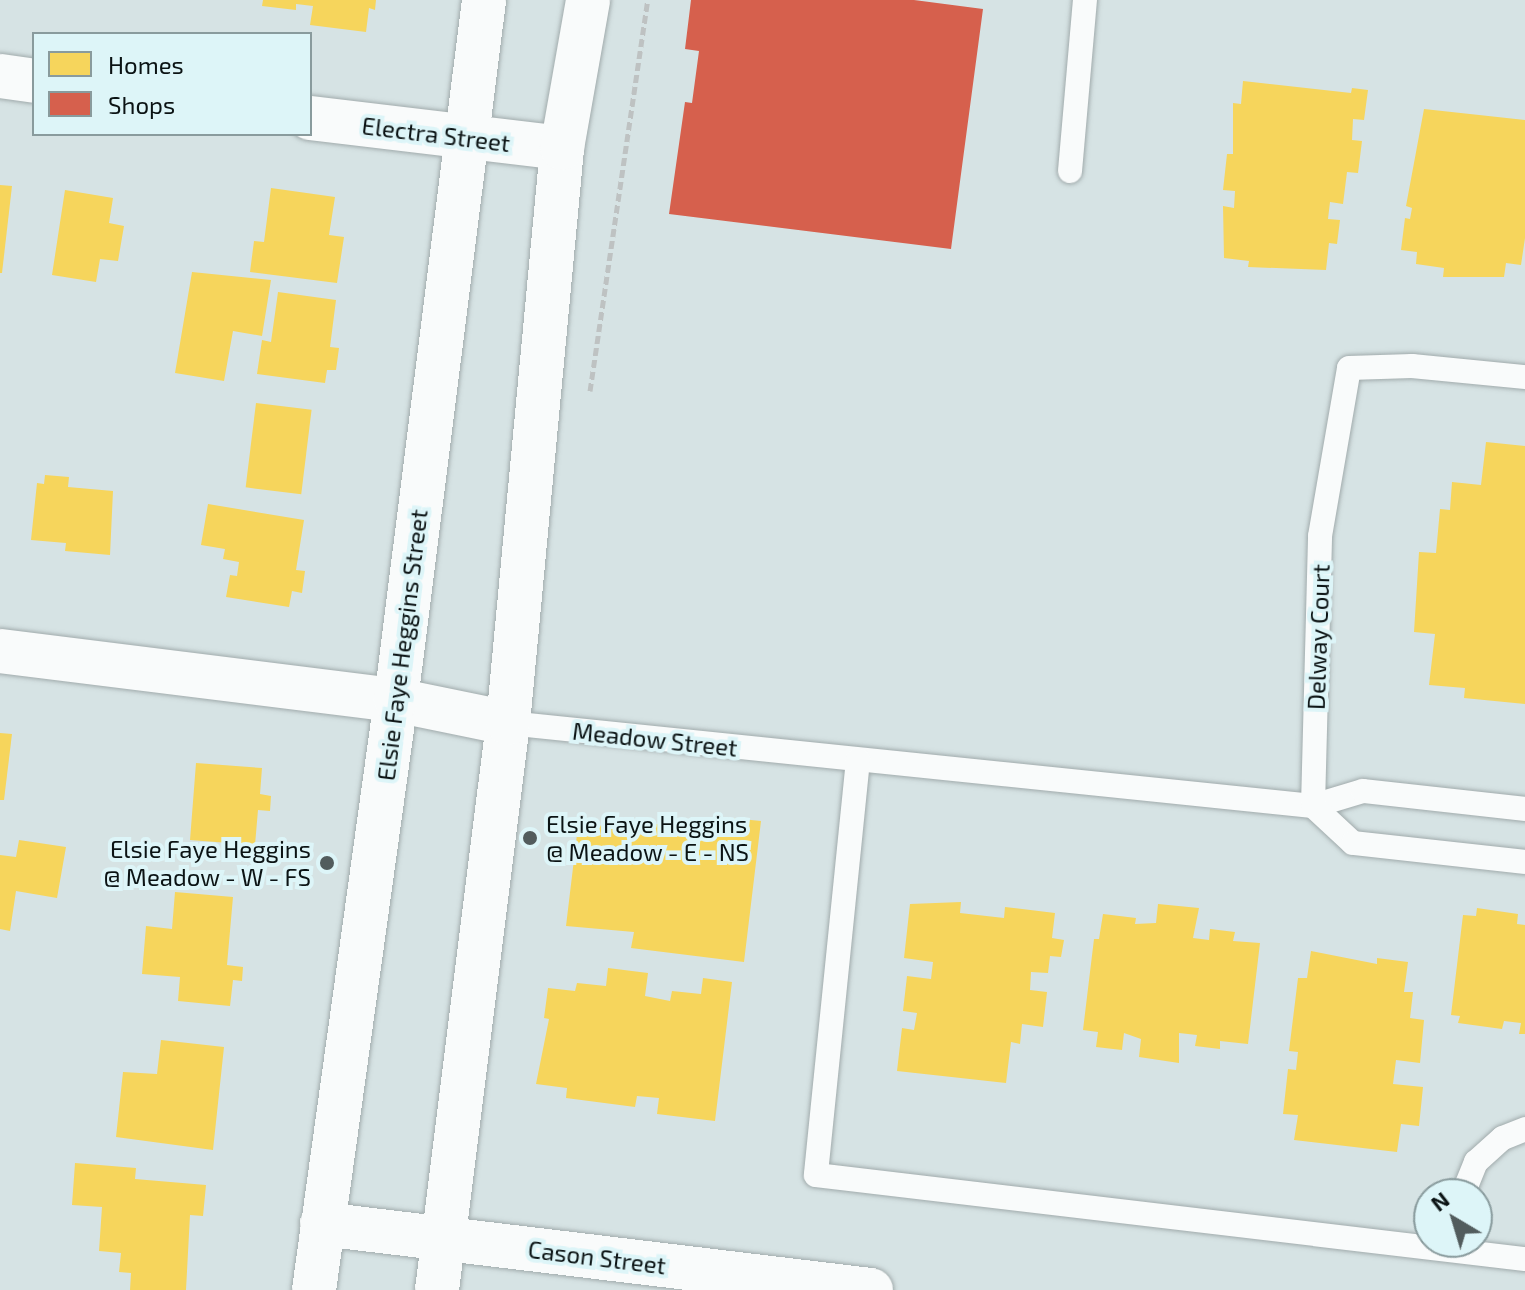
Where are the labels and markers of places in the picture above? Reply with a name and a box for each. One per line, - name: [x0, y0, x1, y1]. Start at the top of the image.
- place label: Elsie Faye Heggins @ Meadow - E - NS: [546, 810, 750, 866]
- marker: Elsie Faye Heggins @ Meadow - E - NS: [521, 829, 539, 847]
- place label: Elsie Faye Heggins @ Meadow - W - FS: [102, 835, 311, 891]
- marker: Elsie Faye Heggins @ Meadow - W - FS: [318, 854, 336, 872]

